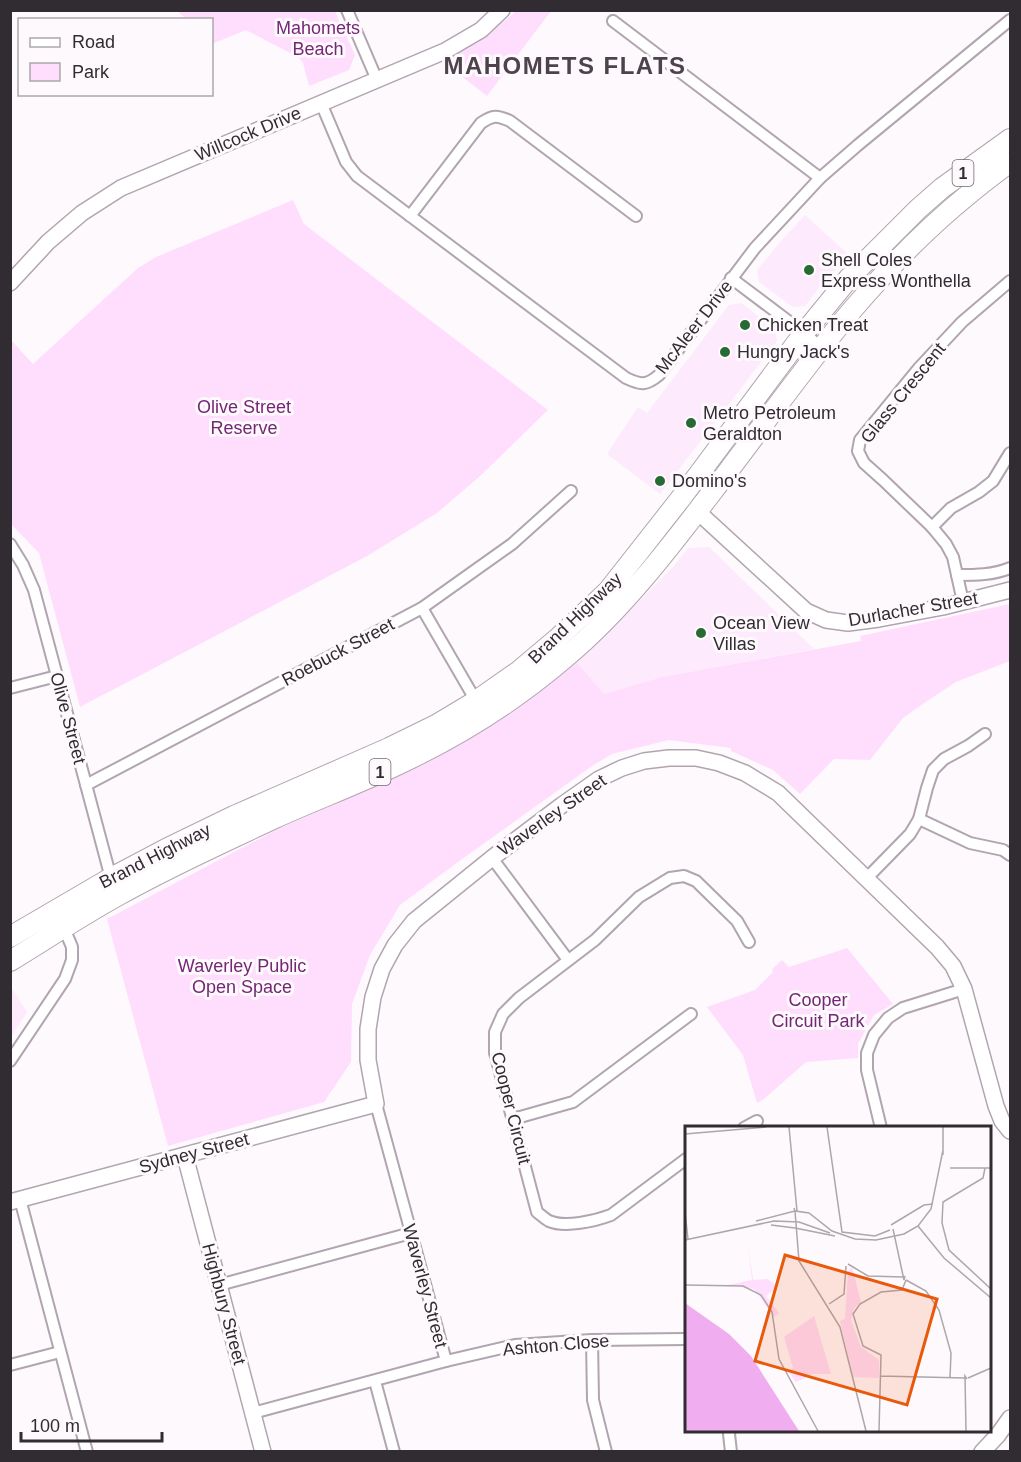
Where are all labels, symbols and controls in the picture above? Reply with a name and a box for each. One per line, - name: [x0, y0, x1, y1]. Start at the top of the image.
- legend: [18, 18, 213, 96]
- park label: Mahomets Beach: [276, 18, 360, 59]
- text: Road: [72, 32, 115, 52]
- district label: MAHOMETS FLATS: [443, 52, 687, 79]
- text: Park: [72, 62, 110, 82]
- street label: Willcock Drive: [192, 103, 304, 165]
- road number: 1: [952, 160, 974, 186]
- place label: Shell Coles Express Wonthella: [821, 250, 972, 291]
- marker: Shell Coles Express Wonthella: [802, 263, 816, 277]
- street label: McAleer Drive: [651, 276, 737, 378]
- place label: Chicken Treat: [757, 315, 868, 335]
- marker: Chicken Treat: [738, 318, 752, 332]
- street label: Glass Crescent: [857, 339, 949, 447]
- place label: Hungry Jack's: [737, 342, 849, 362]
- marker: Hungry Jack's: [718, 345, 732, 359]
- park label: Olive Street Reserve: [197, 397, 291, 438]
- place label: Metro Petroleum Geraldton: [703, 403, 836, 444]
- marker: Metro Petroleum Geraldton: [684, 416, 698, 430]
- place label: Domino's: [672, 471, 746, 491]
- marker: Domino's: [653, 474, 667, 488]
- street label: Brand Highway: [524, 568, 626, 668]
- street label: Durlacher Street: [847, 588, 979, 630]
- place label: Ocean View Villas: [713, 613, 811, 654]
- street label: Roebuck Street: [279, 614, 397, 690]
- marker: Ocean View Villas: [694, 626, 708, 640]
- street label: Olive Street: [46, 670, 90, 766]
- road number: 1: [370, 759, 391, 785]
- street label: Waverley Street: [494, 770, 610, 860]
- street label: Brand Highway: [96, 819, 214, 893]
- park label: Waverley Public Open Space: [178, 956, 306, 997]
- park label: Cooper Circuit Park: [771, 990, 866, 1031]
- street label: Cooper Circuit: [487, 1050, 535, 1166]
- inset map: [685, 1126, 991, 1432]
- street label: Sydney Street: [137, 1129, 251, 1177]
- street label: Waverley Street: [399, 1222, 451, 1350]
- street label: Highbury Street: [198, 1241, 250, 1367]
- street label: Ashton Close: [502, 1330, 610, 1360]
- scale bar: [21, 1405, 162, 1443]
- text: 100 m: [30, 1416, 80, 1436]

